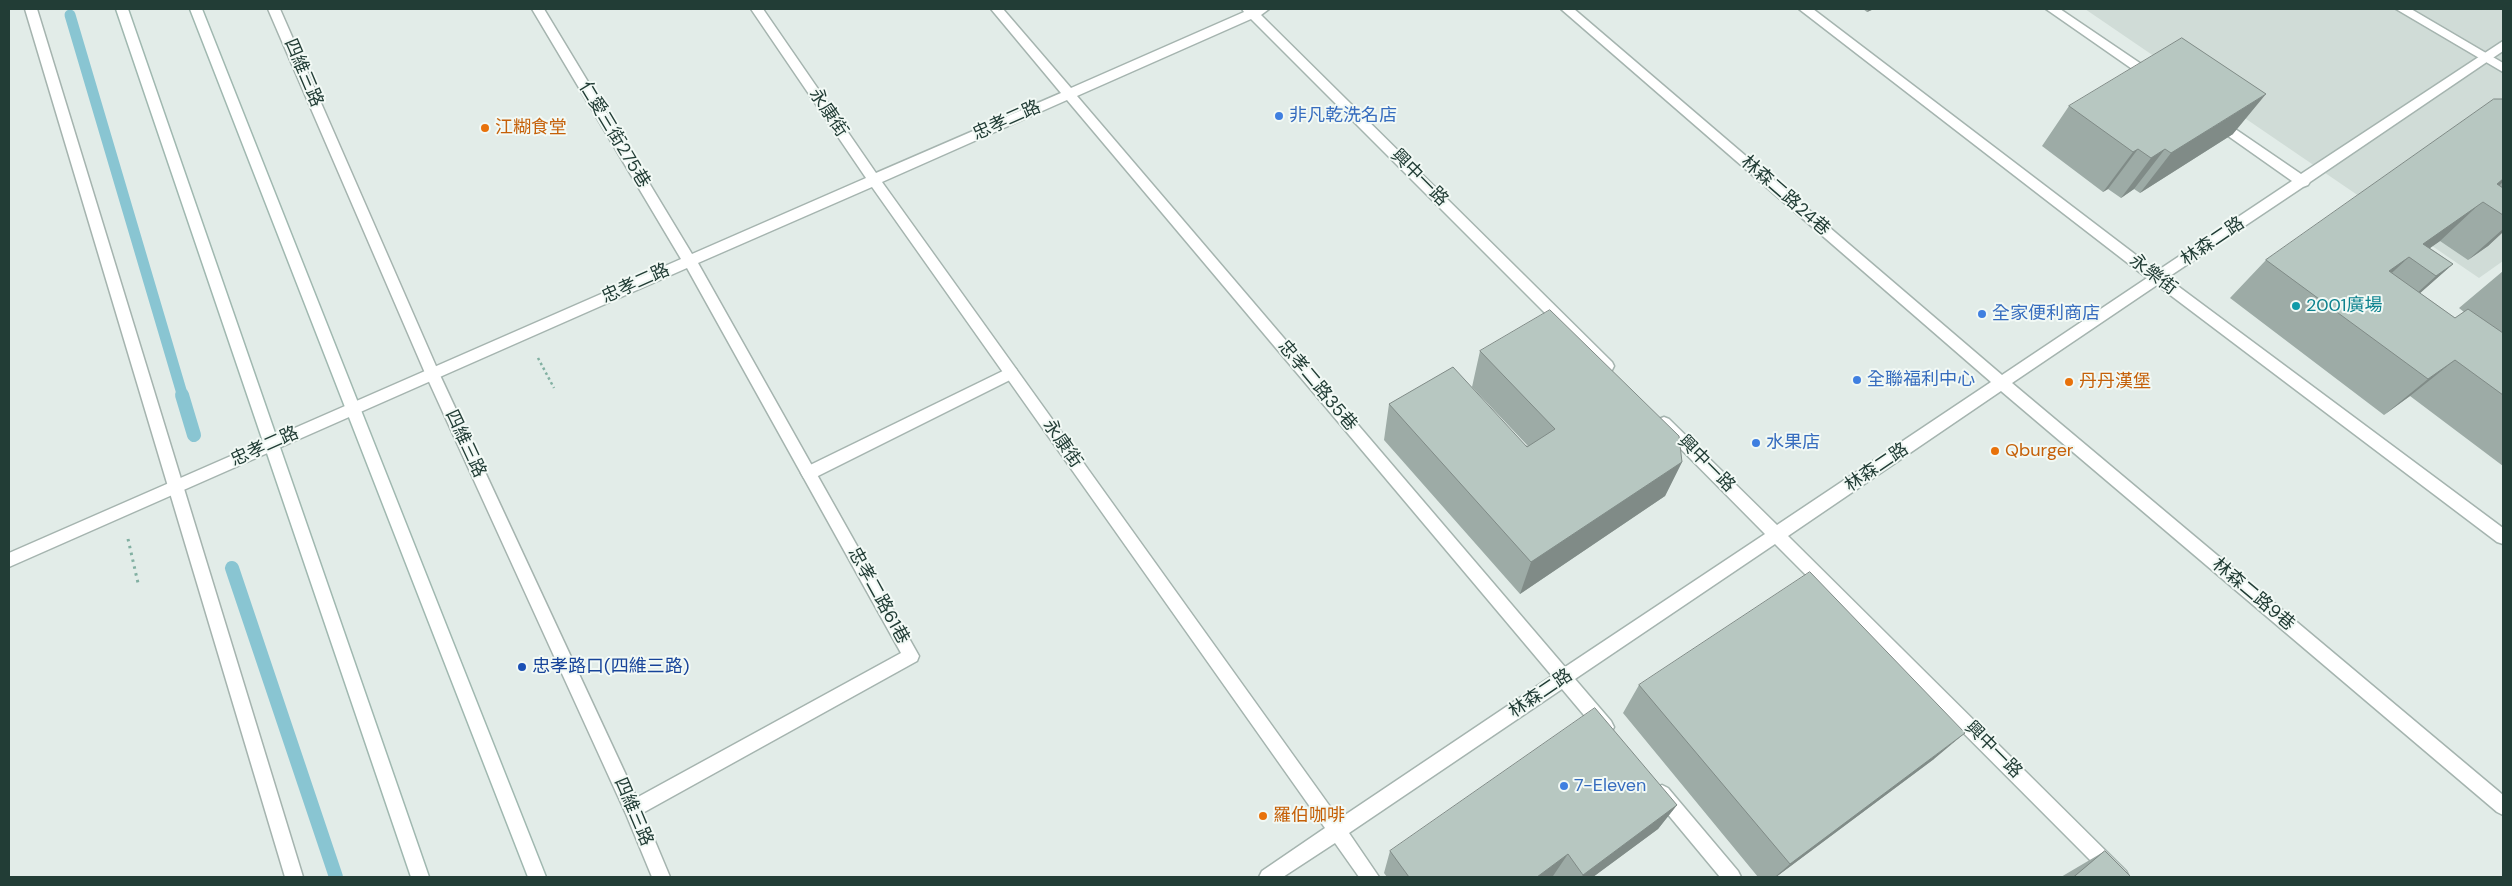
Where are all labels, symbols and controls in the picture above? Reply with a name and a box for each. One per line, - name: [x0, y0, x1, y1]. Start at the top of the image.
- street label: 四維三路: [279, 36, 327, 110]
- street label: 仁愛三街275巷: [574, 78, 654, 192]
- street label: 永康街: [804, 85, 852, 141]
- street label: 忠孝二路: [970, 96, 1044, 146]
- place label: 非凡乾洗名店: [1289, 105, 1397, 127]
- marker: 非凡乾洗名店: [1273, 110, 1285, 122]
- place label: 江糊食堂: [495, 117, 567, 139]
- marker: 江糊食堂: [479, 122, 491, 134]
- street label: 興中一路: [1386, 145, 1452, 211]
- street label: 林森二路24巷: [1736, 151, 1834, 241]
- street label: 林森二路: [2177, 213, 2249, 271]
- street label: 永樂街: [2125, 250, 2181, 300]
- street label: 忠孝二路: [599, 259, 673, 309]
- place label: 2001廣場: [2306, 295, 2382, 317]
- marker: 2001廣場: [2290, 300, 2302, 312]
- place label: 全家便利商店: [1992, 303, 2100, 325]
- marker: 全家便利商店: [1976, 308, 1988, 320]
- street label: 忠孝二路35巷: [1273, 336, 1361, 436]
- place label: 全聯福利中心: [1867, 369, 1975, 391]
- place label: 丹丹漢堡: [2079, 371, 2151, 393]
- marker: 全聯福利中心: [1851, 374, 1863, 386]
- marker: 丹丹漢堡: [2063, 376, 2075, 388]
- street label: 四維三路: [440, 407, 490, 481]
- street label: 永康街: [1038, 416, 1086, 472]
- street label: 忠孝二路: [228, 422, 302, 472]
- street label: 興中一路: [1673, 431, 1739, 497]
- place label: 水果店: [1766, 432, 1820, 454]
- marker: 水果店: [1750, 437, 1762, 449]
- street label: 林森二路: [1841, 439, 1913, 497]
- place label: Qburger: [2005, 440, 2074, 462]
- marker: Qburger: [1989, 445, 2001, 457]
- street label: 忠孝二路61巷: [843, 544, 913, 648]
- street label: 林森二路9巷: [2207, 554, 2299, 636]
- place label: 忠孝路口(四維三路): [532, 656, 689, 678]
- marker: 忠孝路口(四維三路): [516, 661, 528, 673]
- street label: 林森二路: [1505, 665, 1577, 723]
- street label: 興中一路: [1960, 717, 2026, 783]
- street label: 四維三路: [609, 775, 657, 849]
- place label: 7-Eleven: [1574, 775, 1646, 797]
- marker: 7-Eleven: [1558, 780, 1570, 792]
- place label: 羅伯咖啡: [1273, 805, 1345, 827]
- marker: 羅伯咖啡: [1257, 810, 1269, 822]

